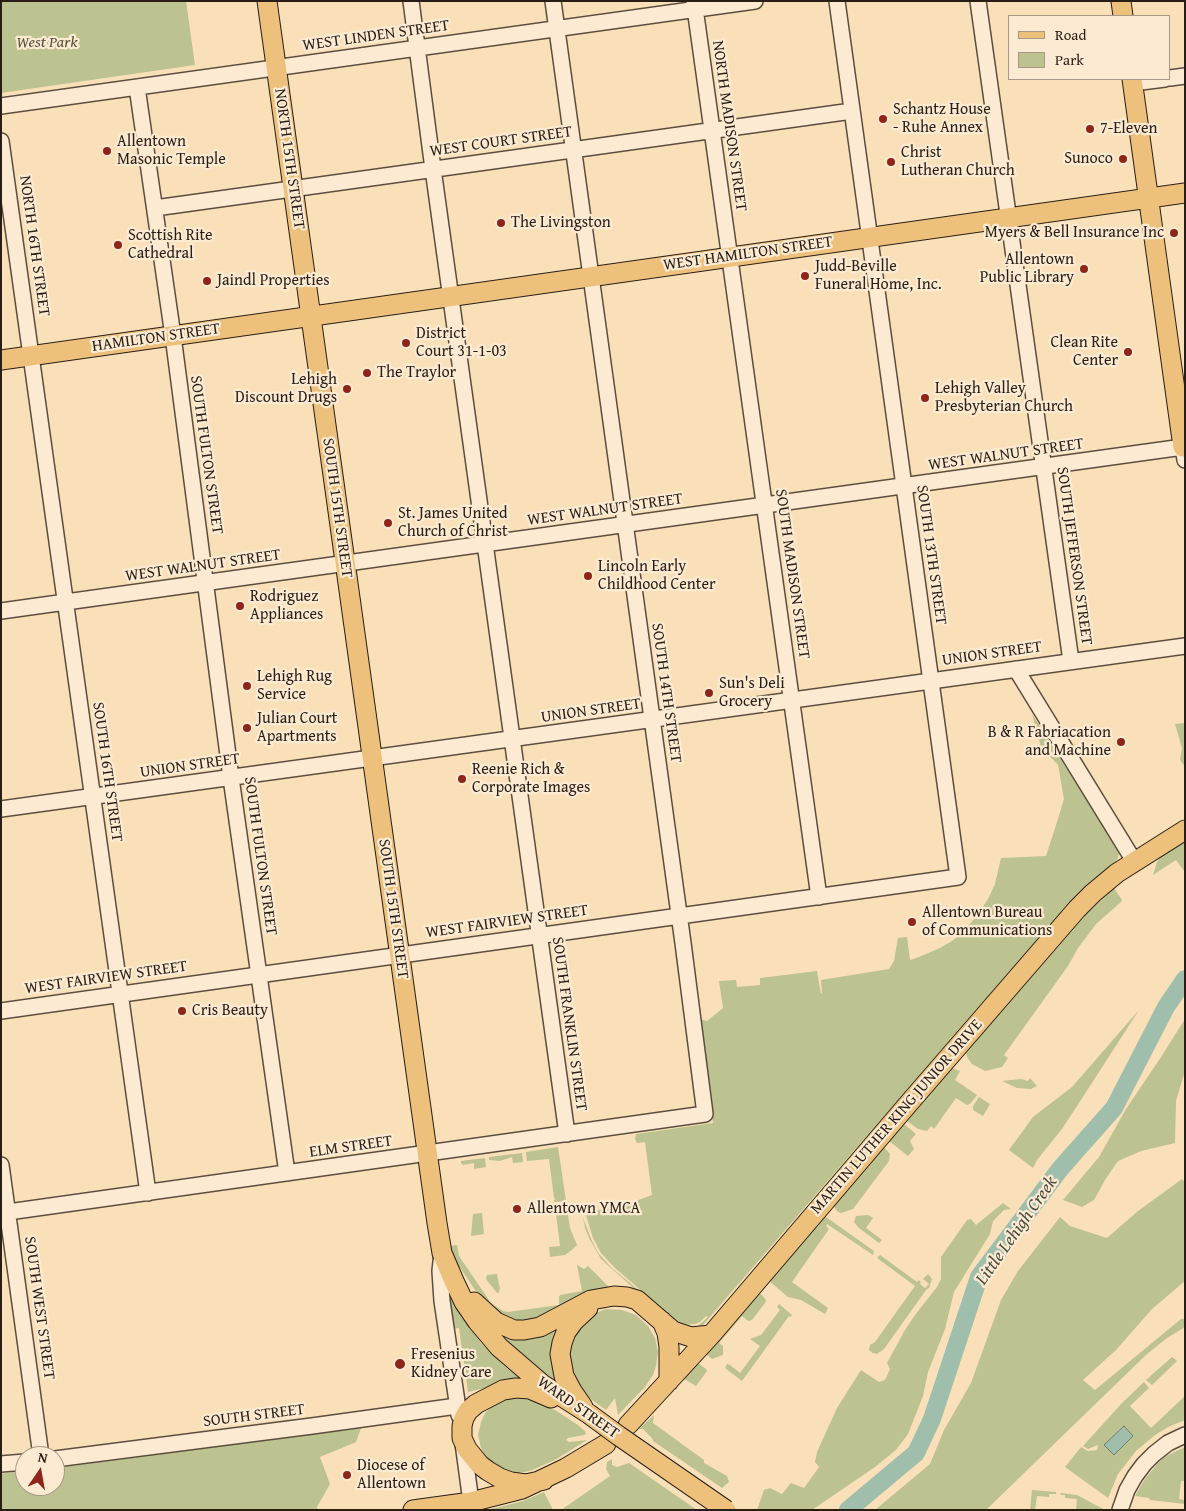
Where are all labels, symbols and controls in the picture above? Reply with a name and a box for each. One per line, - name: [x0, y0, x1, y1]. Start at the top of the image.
- legend: [1008, 15, 1171, 80]
- street label: WEST LINDEN STREET: [301, 16, 451, 56]
- text: Road: [1055, 24, 1086, 45]
- park label: West Park: [17, 33, 77, 53]
- street label: NORTH MADISON STREET: [708, 39, 750, 213]
- text: Park: [1055, 49, 1084, 70]
- street label: NORTH 15TH STREET: [270, 87, 308, 231]
- place label: Schantz House - Ruhe Annex: [893, 100, 991, 138]
- marker: Schantz House - Ruhe Annex: [877, 113, 889, 125]
- place label: 7-Eleven: [1100, 119, 1157, 139]
- street label: WEST COURT STREET: [429, 123, 573, 161]
- marker: 7-Eleven: [1084, 123, 1096, 135]
- place label: Allentown Masonic Temple: [117, 132, 226, 170]
- place label: Christ Lutheran Church: [901, 143, 1015, 181]
- marker: Allentown Masonic Temple: [101, 145, 113, 157]
- place label: Sunoco: [1064, 149, 1113, 169]
- marker: Sunoco: [1117, 153, 1129, 165]
- marker: Christ Lutheran Church: [885, 156, 897, 168]
- street label: NORTH 16TH STREET: [15, 174, 53, 318]
- place label: The Livingston: [511, 213, 611, 233]
- marker: The Livingston: [495, 217, 507, 229]
- place label: Myers & Bell Insurance Inc: [985, 223, 1164, 243]
- place label: Scottish Rite Cathedral: [128, 226, 213, 264]
- marker: Myers & Bell Insurance Inc: [1168, 227, 1180, 239]
- street label: WEST HAMILTON STREET: [662, 233, 834, 275]
- marker: Scottish Rite Cathedral: [112, 239, 124, 251]
- place label: Allentown Public Library: [980, 250, 1074, 288]
- place label: Judd-Beville Funeral Home, Inc.: [815, 257, 942, 295]
- marker: Allentown Public Library: [1078, 263, 1090, 275]
- marker: Judd-Beville Funeral Home, Inc.: [799, 270, 811, 282]
- place label: Jaindl Properties: [217, 271, 329, 291]
- marker: Jaindl Properties: [201, 275, 213, 287]
- street label: HAMILTON STREET: [91, 320, 221, 356]
- place label: District Court 31-1-03: [416, 324, 507, 362]
- place label: Clean Rite Center: [1050, 333, 1118, 371]
- marker: District Court 31-1-03: [400, 337, 412, 349]
- marker: Clean Rite Center: [1122, 346, 1134, 358]
- place label: The Traylor: [377, 363, 456, 383]
- marker: The Traylor: [361, 367, 373, 379]
- place label: Lehigh Discount Drugs: [235, 370, 337, 408]
- street label: SOUTH FULTON STREET: [185, 374, 227, 536]
- place label: Lehigh Valley Presbyterian Church: [935, 379, 1073, 417]
- marker: Lehigh Discount Drugs: [341, 383, 353, 395]
- marker: Lehigh Valley Presbyterian Church: [919, 392, 931, 404]
- street label: WEST WALNUT STREET: [927, 435, 1085, 475]
- street label: SOUTH 15TH STREET: [318, 437, 356, 579]
- street label: SOUTH JEFFERSON STREET: [1052, 466, 1096, 646]
- street label: SOUTH 13TH STREET: [912, 484, 950, 626]
- street label: SOUTH MADISON STREET: [771, 488, 813, 660]
- street label: WEST WALNUT STREET: [526, 490, 684, 530]
- place label: St. James United Church of Christ: [398, 504, 508, 542]
- marker: St. James United Church of Christ: [382, 517, 394, 529]
- street label: WEST WALNUT STREET: [124, 546, 282, 586]
- place label: Lincoln Early Childhood Center: [598, 557, 716, 595]
- marker: Lincoln Early Childhood Center: [582, 570, 594, 582]
- place label: Rodriguez Appliances: [250, 587, 323, 625]
- marker: Rodriguez Appliances: [234, 600, 246, 612]
- street label: SOUTH 14TH STREET: [647, 622, 685, 764]
- street label: UNION STREET: [941, 637, 1043, 671]
- place label: Lehigh Rug Service: [257, 667, 332, 705]
- place label: Sun's Deli Grocery: [719, 674, 785, 712]
- marker: Lehigh Rug Service: [241, 680, 253, 692]
- marker: Sun's Deli Grocery: [703, 687, 715, 699]
- street label: UNION STREET: [540, 694, 642, 728]
- street label: SOUTH 16TH STREET: [88, 701, 126, 843]
- place label: Julian Court Apartments: [257, 709, 338, 747]
- marker: Julian Court Apartments: [241, 722, 253, 734]
- place label: B & R Fabriacation and Machine: [988, 723, 1111, 761]
- marker: B & R Fabriacation and Machine: [1115, 736, 1127, 748]
- street label: UNION STREET: [139, 749, 241, 783]
- place label: Reenie Rich & Corporate Images: [472, 760, 590, 798]
- marker: Reenie Rich & Corporate Images: [456, 773, 468, 785]
- street label: SOUTH FULTON STREET: [239, 775, 281, 937]
- street label: SOUTH 15TH STREET: [374, 838, 412, 980]
- street label: WEST FAIRVIEW STREET: [425, 901, 589, 943]
- place label: Allentown Bureau of Communications: [922, 903, 1052, 941]
- marker: Allentown Bureau of Communications: [906, 916, 918, 928]
- street label: SOUTH FRANKLIN STREET: [547, 936, 591, 1112]
- street label: WEST FAIRVIEW STREET: [24, 957, 188, 999]
- place label: Cris Beauty: [192, 1001, 268, 1021]
- marker: Cris Beauty: [176, 1005, 188, 1017]
- street label: MARTIN LUTHER KING JUNIOR DRIVE: [807, 1016, 987, 1218]
- street label: ELM STREET: [308, 1132, 394, 1162]
- water label: Little Lehigh Creek: [972, 1173, 1062, 1289]
- place label: Allentown YMCA: [527, 1199, 640, 1219]
- marker: Allentown YMCA: [511, 1203, 523, 1215]
- street label: SOUTH WEST STREET: [19, 1235, 59, 1381]
- place label: Fresenius Kidney Care: [411, 1345, 492, 1383]
- marker: Fresenius Kidney Care: [393, 1357, 407, 1371]
- street label: WARD STREET: [533, 1373, 623, 1443]
- street label: SOUTH STREET: [202, 1400, 306, 1432]
- north arrow: [15, 1446, 65, 1496]
- text: N: [36, 1447, 50, 1468]
- place label: Diocese of Allentown: [357, 1456, 426, 1494]
- marker: Diocese of Allentown: [341, 1469, 353, 1481]

